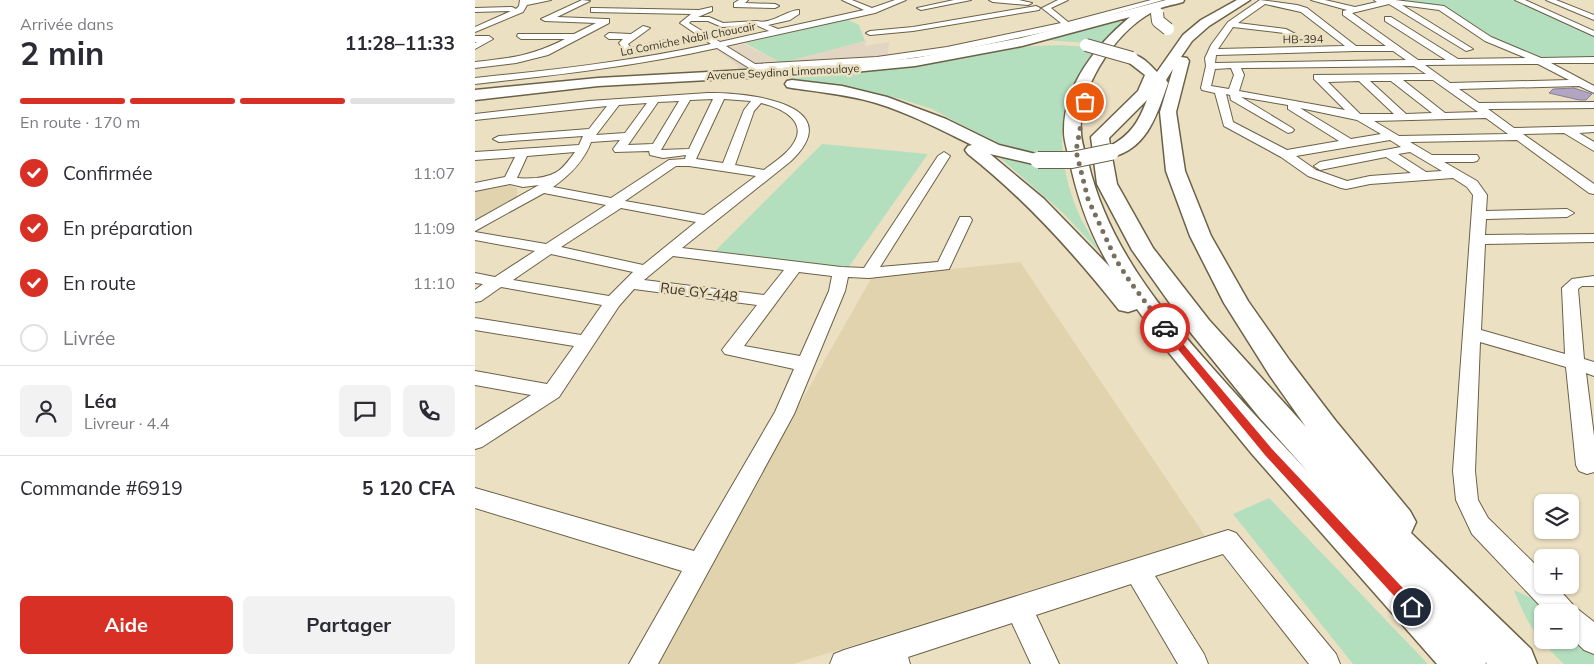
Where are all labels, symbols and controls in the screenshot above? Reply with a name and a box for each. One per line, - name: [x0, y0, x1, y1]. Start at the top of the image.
- text: Arrivée dans: [20, 14, 114, 34]
- street label: La Corniche Nabil Choucair: [619, 19, 757, 59]
- text: 11:28–11:33: [345, 31, 455, 55]
- street label: HB-394: [1283, 32, 1324, 46]
- text: 2 min: [20, 33, 104, 73]
- street label: Avenue Seydina Limamoulaye: [706, 61, 860, 83]
- pin: [1064, 81, 1106, 123]
- icon: bag: [1071, 88, 1099, 116]
- text: En route · 170 m: [20, 112, 140, 132]
- icon: check: [20, 159, 48, 187]
- text: Confirmée: [63, 161, 152, 185]
- text: 11:07: [413, 163, 455, 183]
- icon: check: [20, 214, 48, 242]
- text: En préparation: [63, 216, 193, 240]
- text: 11:09: [413, 218, 455, 238]
- icon: check: [20, 269, 48, 297]
- text: En route: [63, 271, 136, 295]
- text: 11:10: [413, 273, 455, 293]
- street label: Rue GY-448: [659, 278, 739, 306]
- courier: [1140, 303, 1190, 353]
- icon: car: [1151, 314, 1179, 342]
- text: Livrée: [63, 326, 115, 350]
- button: person: [20, 385, 72, 437]
- button: chat: [339, 385, 391, 437]
- button: phone: [403, 385, 455, 437]
- text: Léa: [84, 389, 117, 413]
- text: Livreur · 4.4: [84, 413, 169, 433]
- text: Commande #6919: [20, 476, 183, 500]
- text: 5 120 CFA: [362, 476, 455, 500]
- map controls: [1534, 494, 1579, 649]
- button: layers: [1534, 494, 1579, 539]
- button: +: [1534, 549, 1579, 594]
- pin: [1391, 586, 1433, 628]
- icon: home: [1398, 593, 1426, 621]
- button: Aide: [20, 596, 233, 654]
- button: Partager: [243, 596, 455, 654]
- button: −: [1534, 604, 1579, 649]

